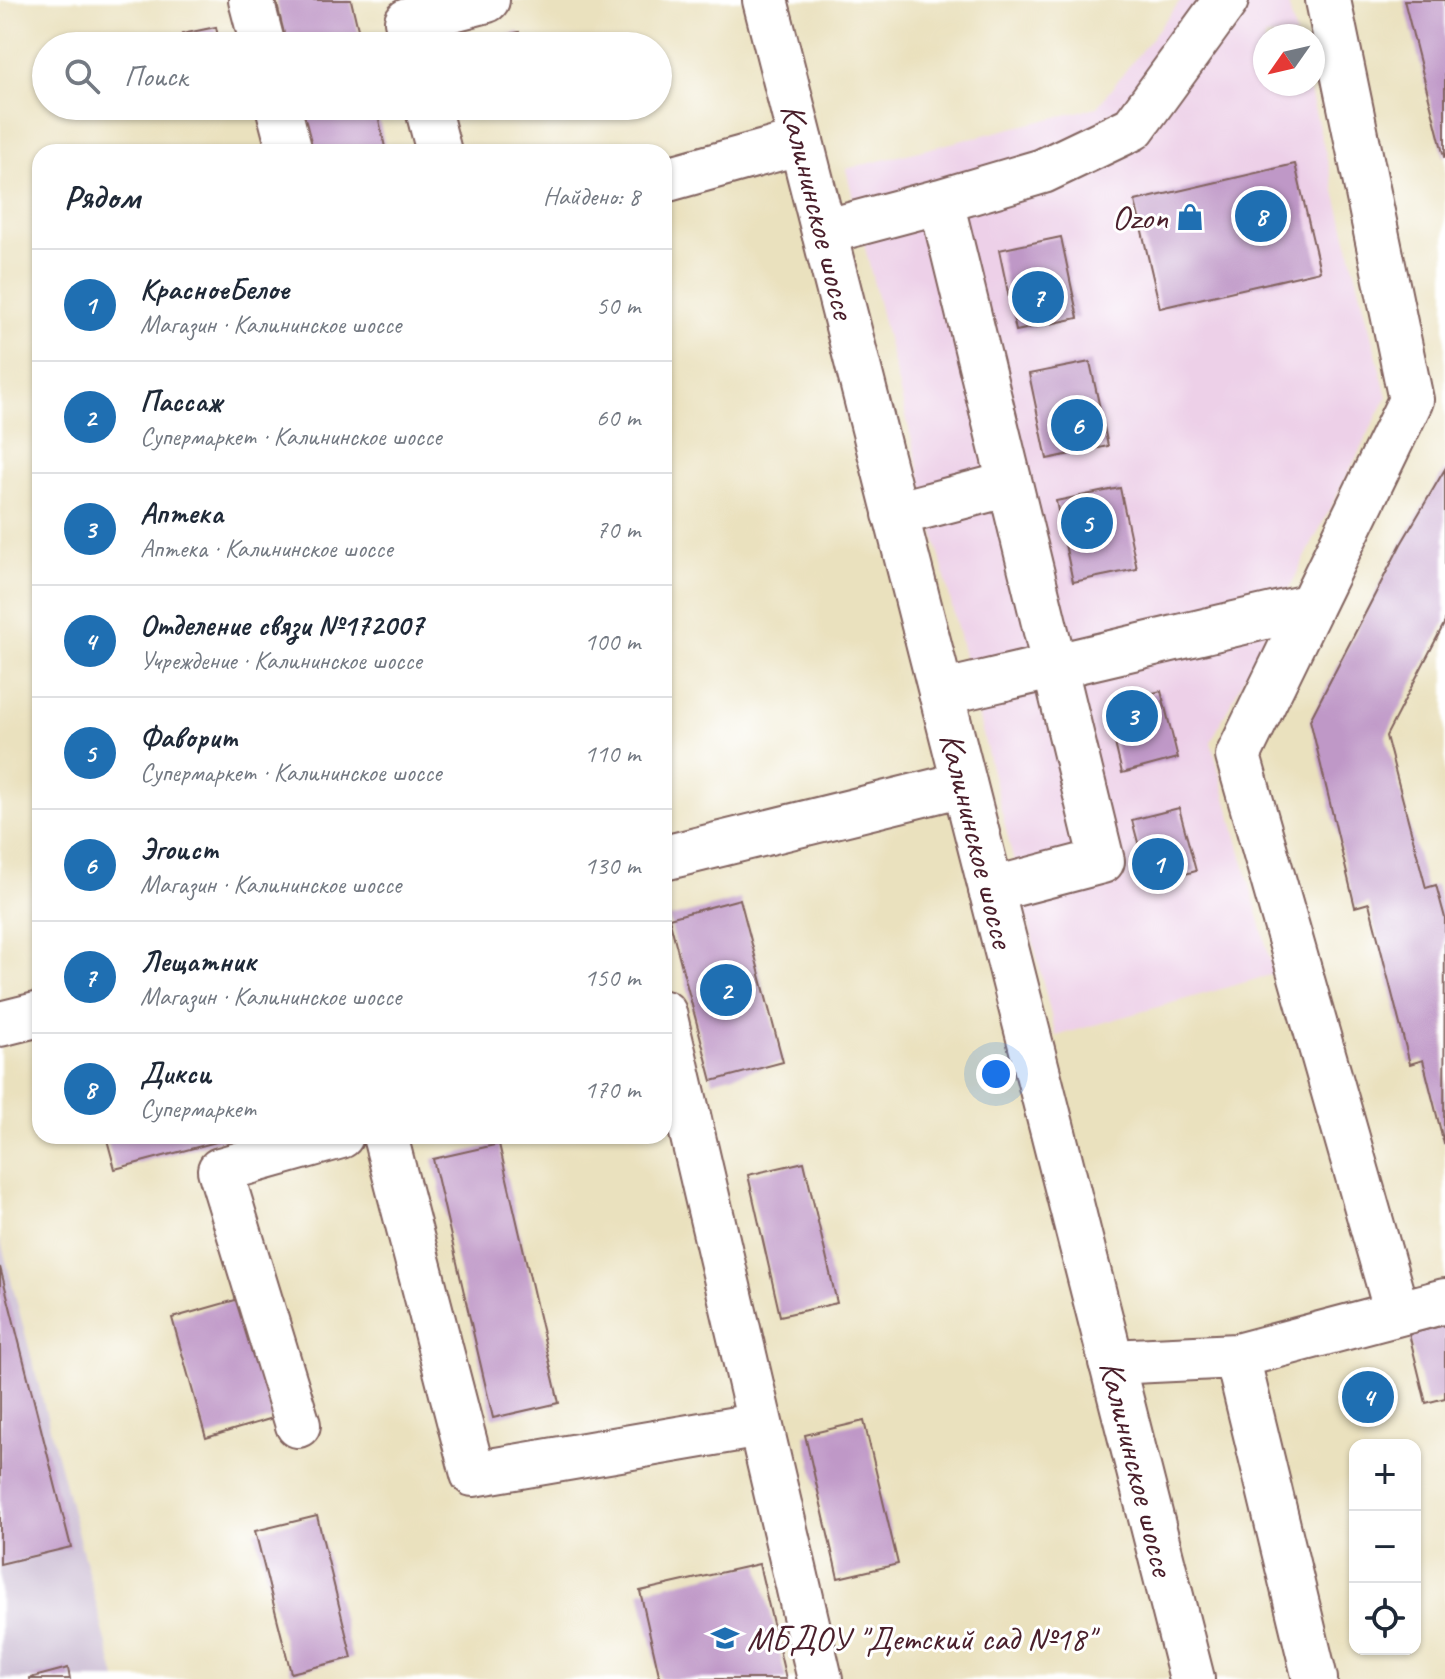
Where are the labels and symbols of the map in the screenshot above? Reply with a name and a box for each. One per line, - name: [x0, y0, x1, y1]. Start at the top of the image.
- north arrow: [1253, 24, 1325, 96]
- street label: Калининское шоссе: [771, 99, 867, 326]
- pin: 8: [1235, 186, 1287, 246]
- place label: Ozon: [1112, 196, 1169, 239]
- shop icon: Ozon: [1175, 202, 1205, 232]
- pin: 7: [1012, 267, 1064, 327]
- pin: 6: [1051, 395, 1103, 455]
- pin: 5: [1061, 493, 1113, 553]
- pin: 3: [1106, 686, 1158, 746]
- street label: Калининское шоссе: [930, 728, 1026, 955]
- pin: 1: [1132, 834, 1184, 894]
- pin: 2: [700, 960, 752, 1020]
- your location: [976, 1054, 1016, 1094]
- street label: Калининское шоссе: [1090, 1356, 1186, 1583]
- pin: 4: [1342, 1367, 1394, 1427]
- place label: МБДОУ "Детский сад №18": [747, 1617, 1101, 1660]
- school or university icon: МБДОУ "Детский сад №18": [710, 1623, 740, 1653]

